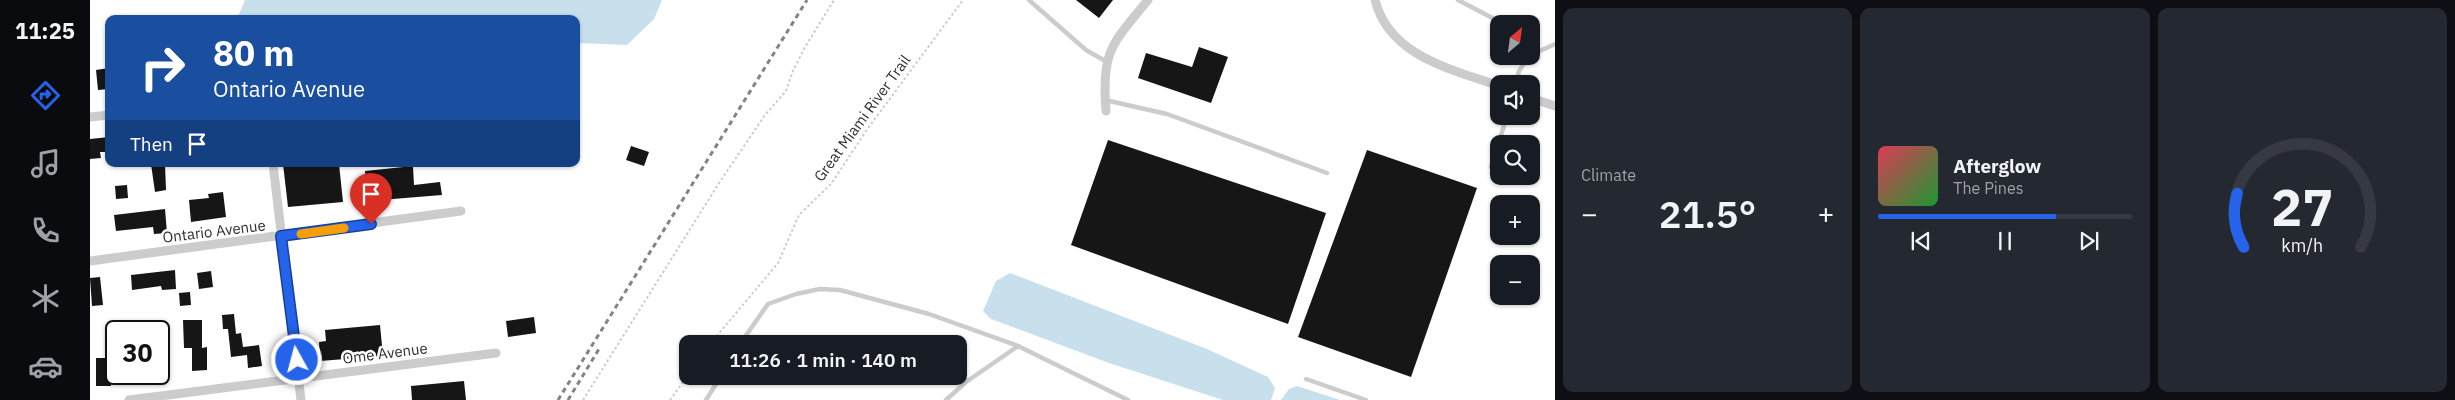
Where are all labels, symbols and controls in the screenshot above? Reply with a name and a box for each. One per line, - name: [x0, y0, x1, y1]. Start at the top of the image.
- north arrow: [1490, 15, 1540, 65]
- map controls: [1490, 15, 1540, 305]
- text: 11:25: [15, 16, 75, 45]
- text: 80 m: [213, 30, 295, 76]
- icon: right: [130, 35, 195, 100]
- street label: Great Miami River Trail: [810, 51, 914, 185]
- text: Ontario Avenue: [213, 74, 365, 103]
- button: sound: [1490, 75, 1540, 125]
- icon: directions: [28, 78, 63, 113]
- icon: arrive: [183, 130, 211, 158]
- text: Then: [130, 132, 173, 156]
- button: search: [1490, 135, 1540, 185]
- icon: music: [28, 146, 63, 181]
- text: Afterglow: [1953, 154, 2041, 178]
- text: Climate: [1581, 165, 1636, 185]
- pin: [350, 173, 392, 224]
- text: 27: [2271, 173, 2334, 240]
- text: The Pines: [1953, 178, 2024, 198]
- icon: arrive: [357, 180, 385, 208]
- text: 21.5°: [1659, 189, 1756, 238]
- button: +: [1490, 195, 1540, 245]
- text: −: [1581, 195, 1598, 232]
- text: +: [1818, 195, 1834, 232]
- icon: phone: [28, 213, 63, 248]
- street label: Ontario Avenue: [161, 215, 267, 247]
- icon: previous: [1907, 227, 1935, 255]
- icon: pause: [1991, 227, 2019, 255]
- icon: next: [2075, 227, 2103, 255]
- text: km/h: [2281, 234, 2323, 257]
- button: −: [1490, 255, 1540, 305]
- icon: climate: [28, 281, 63, 316]
- speed limit sign: 30: [105, 320, 170, 385]
- position arrow: [270, 333, 322, 385]
- street label: Ome Avenue: [341, 338, 429, 368]
- text: 11:26 · 1 min · 140 m: [729, 348, 917, 372]
- icon: car: [28, 349, 63, 384]

